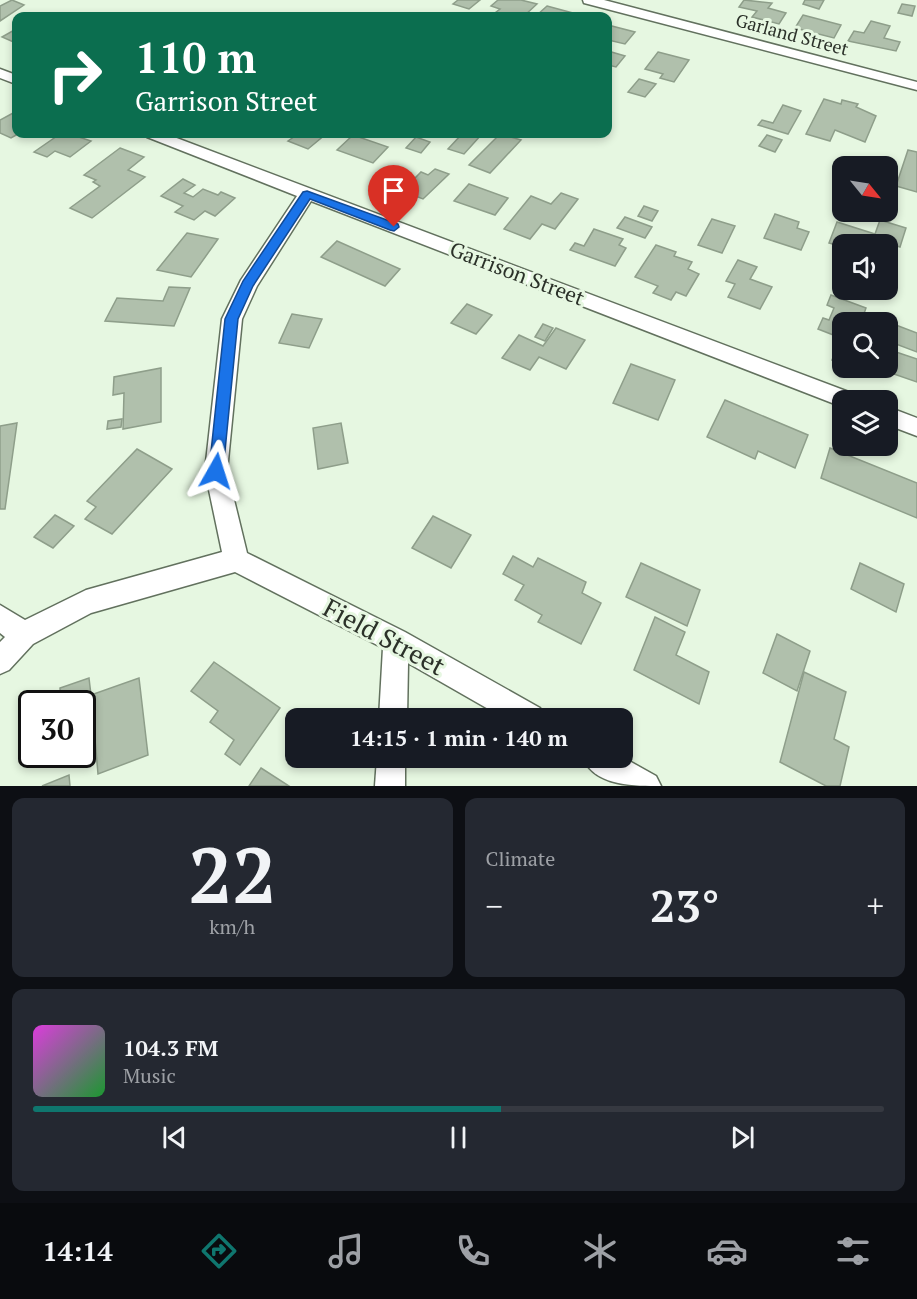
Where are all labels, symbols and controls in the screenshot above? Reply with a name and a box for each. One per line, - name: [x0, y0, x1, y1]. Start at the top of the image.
- street label: Garland Street: [733, 7, 852, 61]
- text: 110 m: [135, 29, 256, 85]
- icon: right: [36, 36, 114, 114]
- text: Garrison Street: [135, 83, 317, 119]
- north arrow: [832, 156, 898, 222]
- map controls: [832, 156, 898, 456]
- pin: [368, 165, 419, 227]
- icon: arrive: [377, 174, 410, 207]
- button: sound: [832, 234, 898, 300]
- street label: Garrison Street: [446, 235, 589, 312]
- button: search: [832, 312, 898, 378]
- button: layers: [832, 390, 898, 456]
- position arrow: [184, 439, 248, 503]
- street label: Field Street: [318, 590, 451, 683]
- speed limit sign: 30: [18, 690, 96, 768]
- text: 14:15 · 1 min · 140 m: [350, 723, 568, 752]
- text: 22: [188, 822, 276, 925]
- text: Climate: [486, 845, 555, 872]
- text: 23°: [650, 875, 719, 935]
- text: −: [486, 884, 503, 927]
- text: +: [866, 884, 884, 927]
- text: km/h: [209, 913, 255, 940]
- text: 104.3 FM: [123, 1033, 218, 1062]
- text: Music: [123, 1062, 176, 1089]
- icon: previous: [158, 1121, 191, 1154]
- icon: pause: [442, 1121, 475, 1154]
- icon: next: [726, 1121, 759, 1154]
- icon: directions: [198, 1230, 240, 1272]
- icon: music: [325, 1230, 367, 1272]
- icon: phone: [452, 1230, 494, 1272]
- icon: climate: [579, 1230, 621, 1272]
- icon: car: [706, 1230, 748, 1272]
- icon: filters: [832, 1230, 874, 1272]
- text: 14:14: [42, 1233, 113, 1269]

